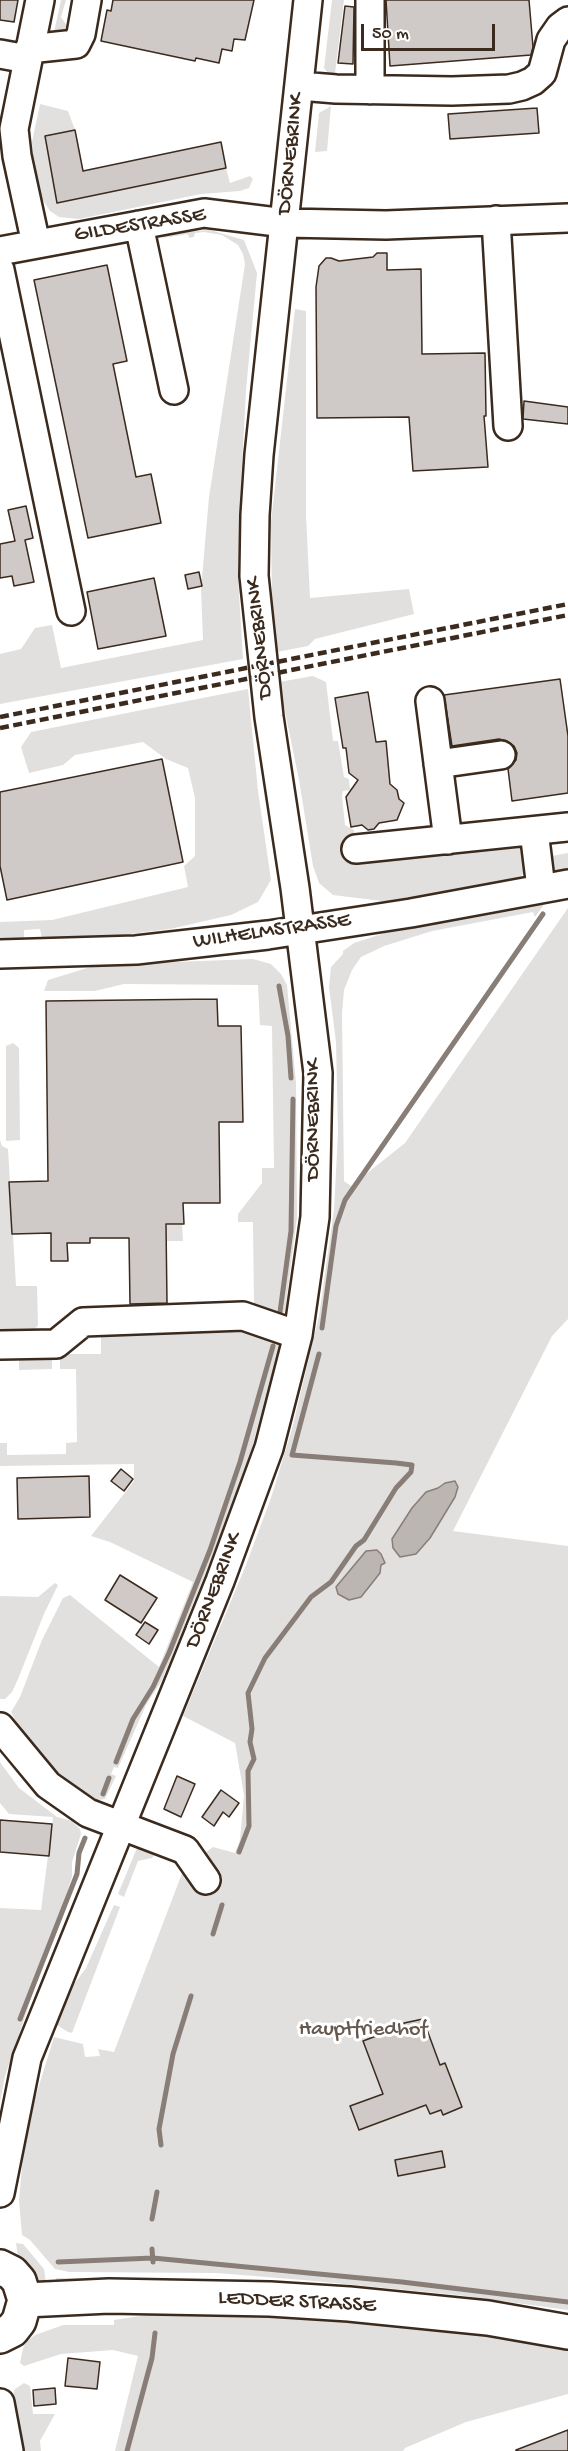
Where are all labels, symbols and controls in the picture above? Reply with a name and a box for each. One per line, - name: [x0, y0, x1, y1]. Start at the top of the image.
- scale bar: [364, 12, 498, 50]
- text: 50 m: [372, 24, 409, 45]
- street label: DÖRNEBRINK: [273, 92, 311, 216]
- street label: GILDESTRASSE: [72, 203, 208, 249]
- street label: DÖRNEBRINK: [242, 576, 280, 700]
- street label: WILHELMSTRASSE: [191, 908, 353, 956]
- street label: DÖRNEBRINK: [302, 1059, 328, 1181]
- street label: DÖRNEBRINK: [181, 1529, 249, 1653]
- park label: Hauptfriedhof: [299, 2018, 427, 2044]
- street label: LEDDER STRASSE: [217, 2286, 377, 2320]

